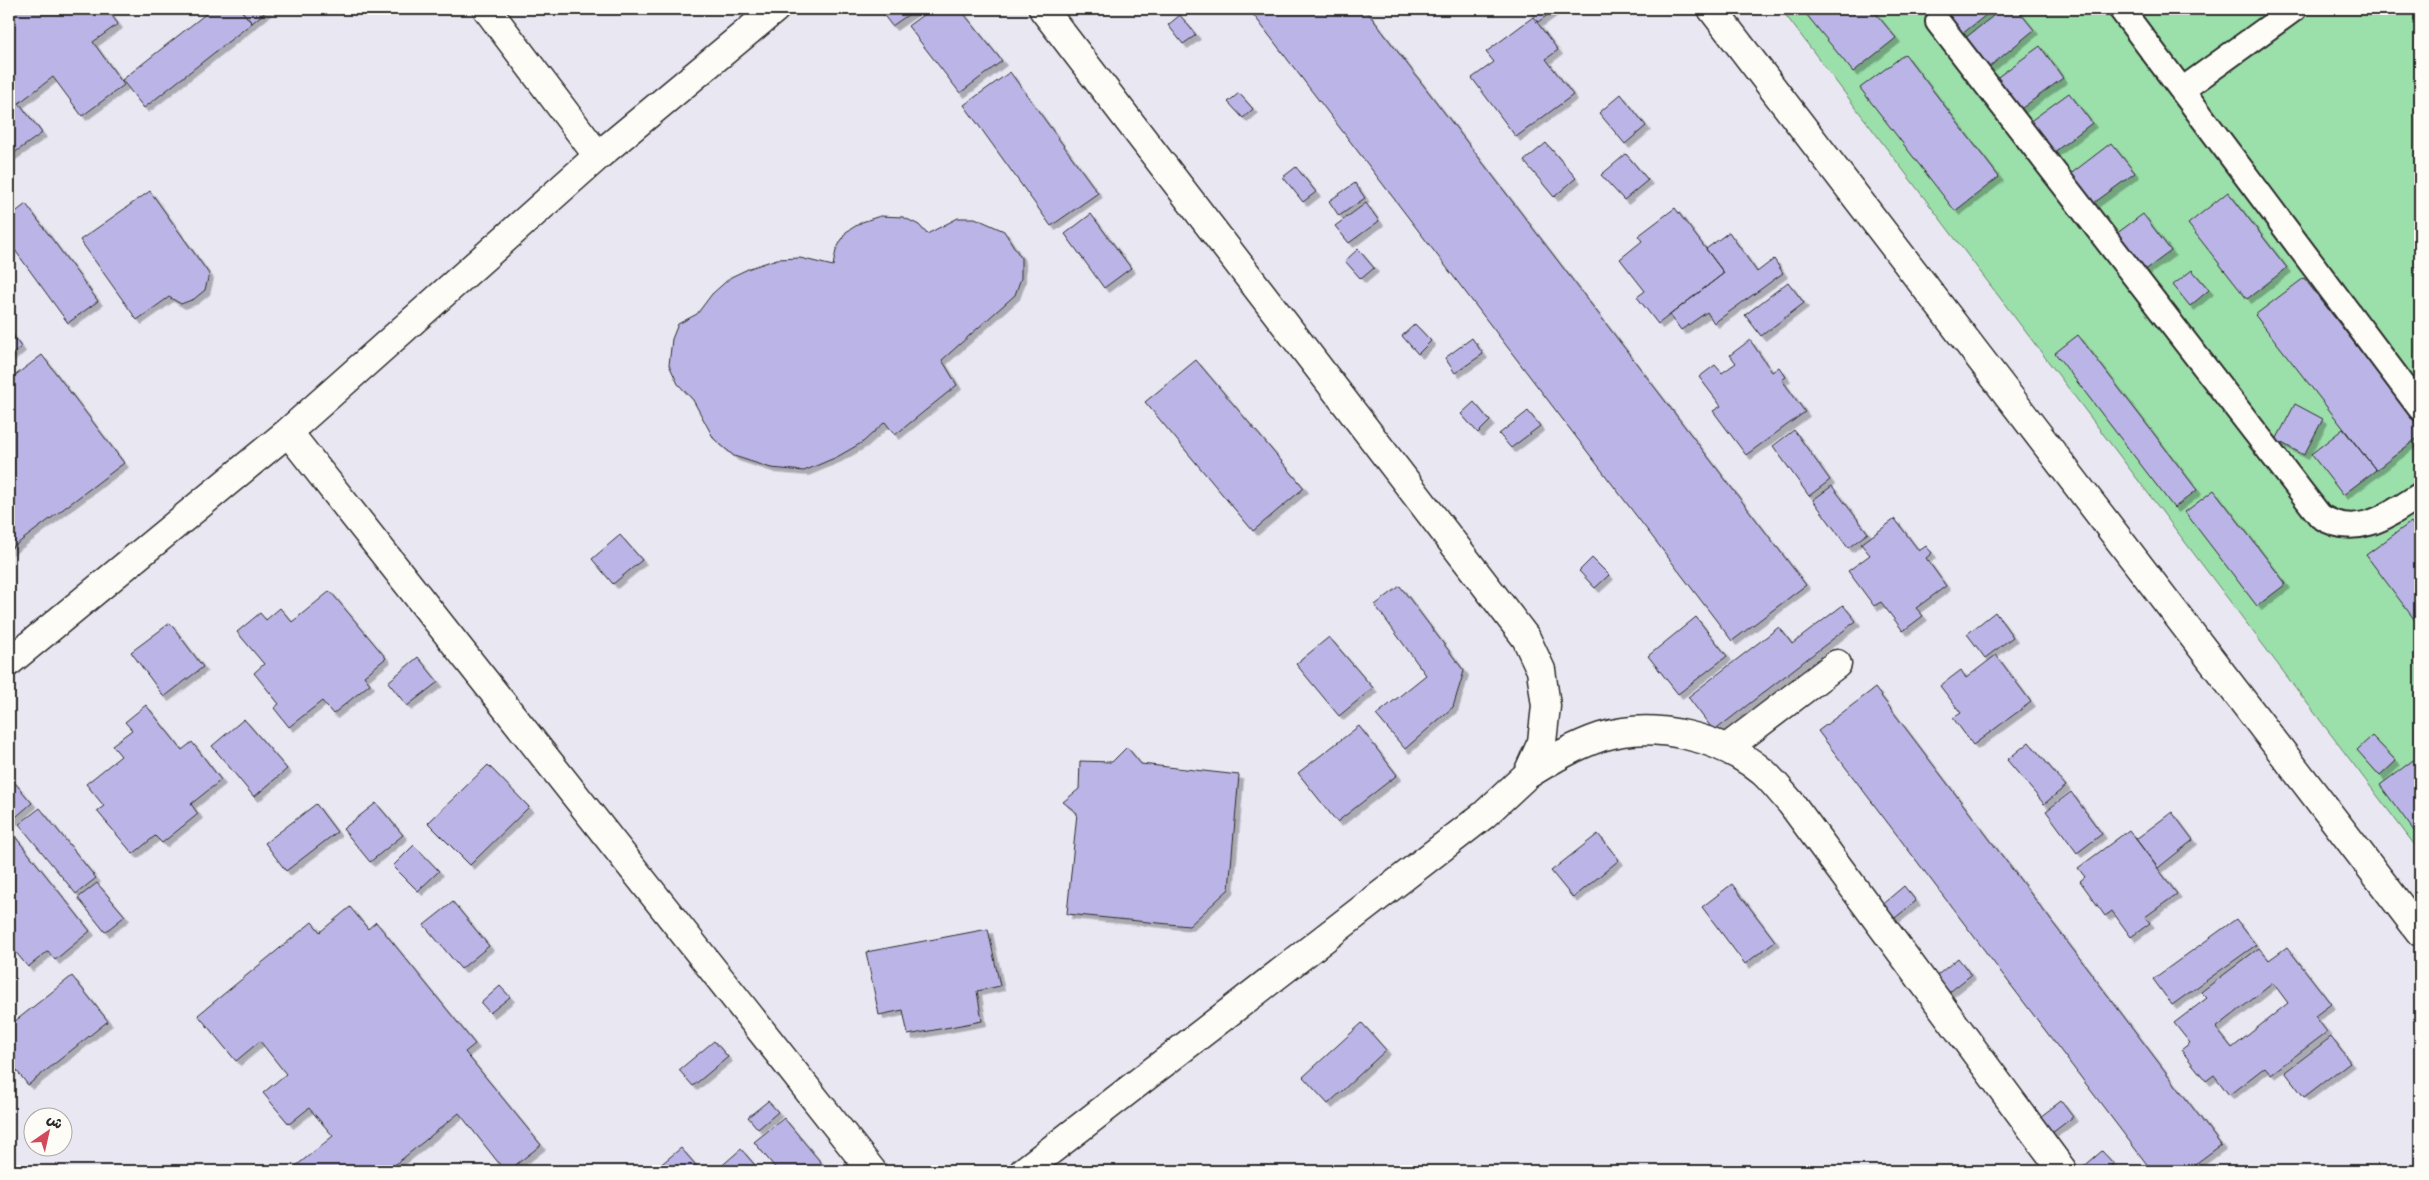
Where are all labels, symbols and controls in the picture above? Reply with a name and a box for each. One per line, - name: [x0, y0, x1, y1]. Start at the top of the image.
- north arrow: [22, 1108, 72, 1158]
- text: ش: [43, 1108, 68, 1134]

